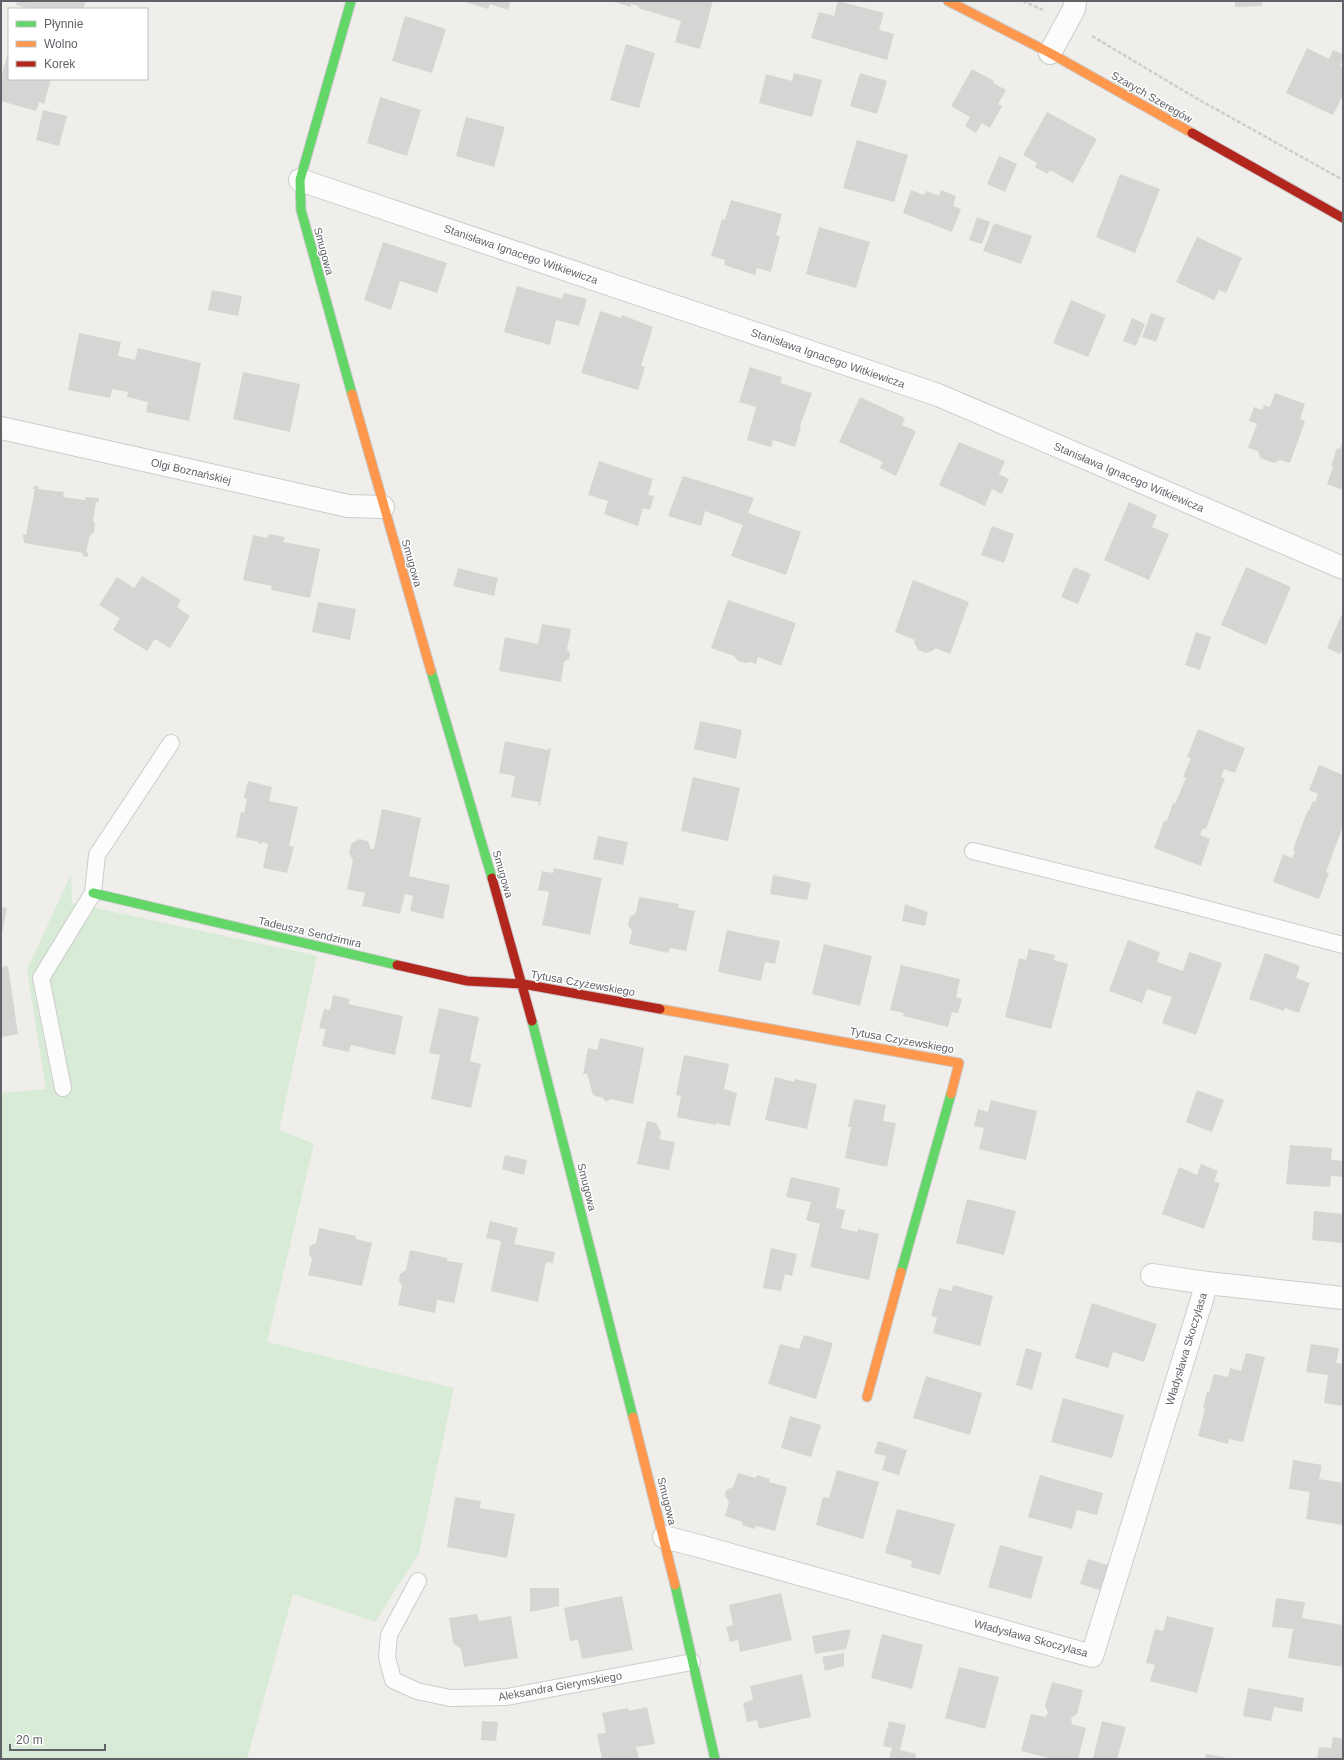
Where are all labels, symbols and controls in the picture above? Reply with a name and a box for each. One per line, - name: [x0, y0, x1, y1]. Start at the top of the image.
- legend: [8, 8, 148, 80]
- text: Płynnie: [44, 17, 84, 31]
- text: Wolno: [44, 37, 78, 51]
- text: Korek: [44, 57, 76, 71]
- street label: Szarych Szeregów: [1109, 69, 1195, 125]
- street label: Stanisława Ignacego Witkiewicza: [442, 222, 600, 286]
- street label: Smugowa: [312, 226, 336, 277]
- street label: Stanisława Ignacego Witkiewicza: [749, 326, 907, 390]
- street label: Stanisława Ignacego Witkiewicza: [1052, 440, 1207, 515]
- street label: Olgi Boznańskiej: [150, 456, 232, 486]
- street label: Smugowa: [399, 538, 425, 589]
- street label: Smugowa: [490, 849, 516, 900]
- street label: Tadeusza Sendzimira: [257, 914, 363, 950]
- street label: Tytusa Czyżewskiego: [530, 968, 636, 998]
- street label: Tytusa Czyżewskiego: [849, 1025, 955, 1055]
- street label: Smugowa: [575, 1162, 599, 1213]
- street label: Władysława Skoczylasa: [1163, 1290, 1209, 1407]
- street label: Smugowa: [655, 1476, 679, 1527]
- street label: Władysława Skoczylasa: [973, 1617, 1090, 1659]
- street label: Aleksandra Gierymskiego: [497, 1669, 623, 1703]
- scale bar: [10, 1726, 105, 1752]
- text: 20 m: [16, 1733, 43, 1747]

